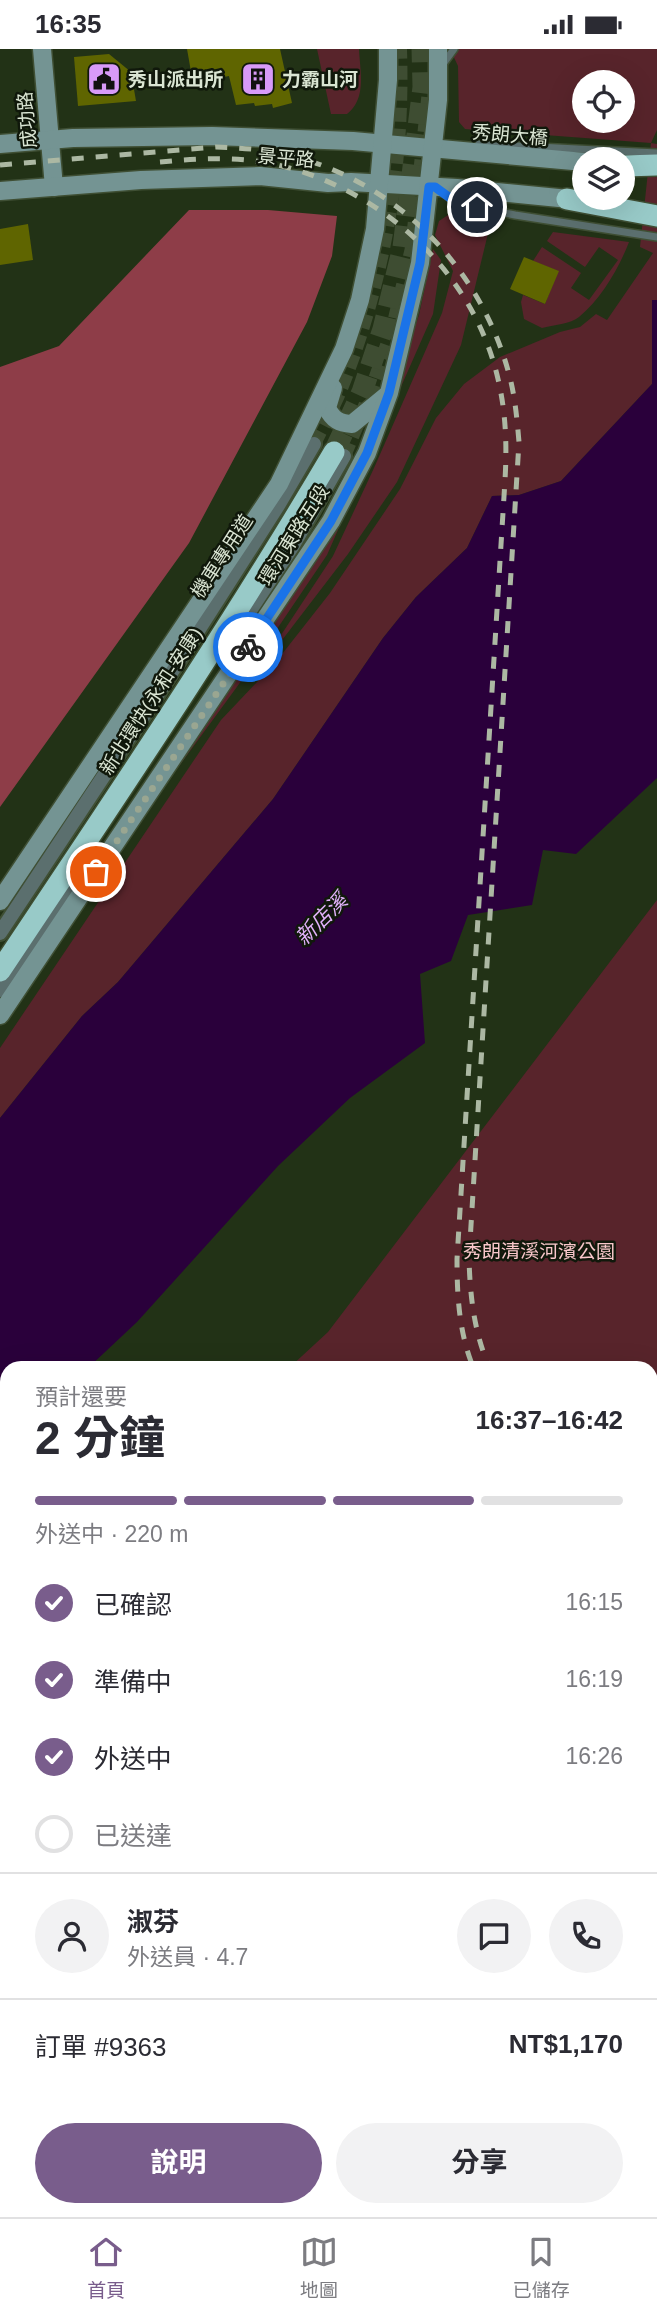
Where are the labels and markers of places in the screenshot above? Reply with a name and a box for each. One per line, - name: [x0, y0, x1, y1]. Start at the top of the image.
- public building icon: 秀山派出所: [85, 60, 123, 98]
- building icon: 力霸山河: [239, 60, 277, 98]
- place label: 秀山派出所: [128, 69, 223, 90]
- place label: 力霸山河: [282, 69, 358, 90]
- pin: [447, 177, 507, 237]
- pin: [66, 842, 126, 902]

